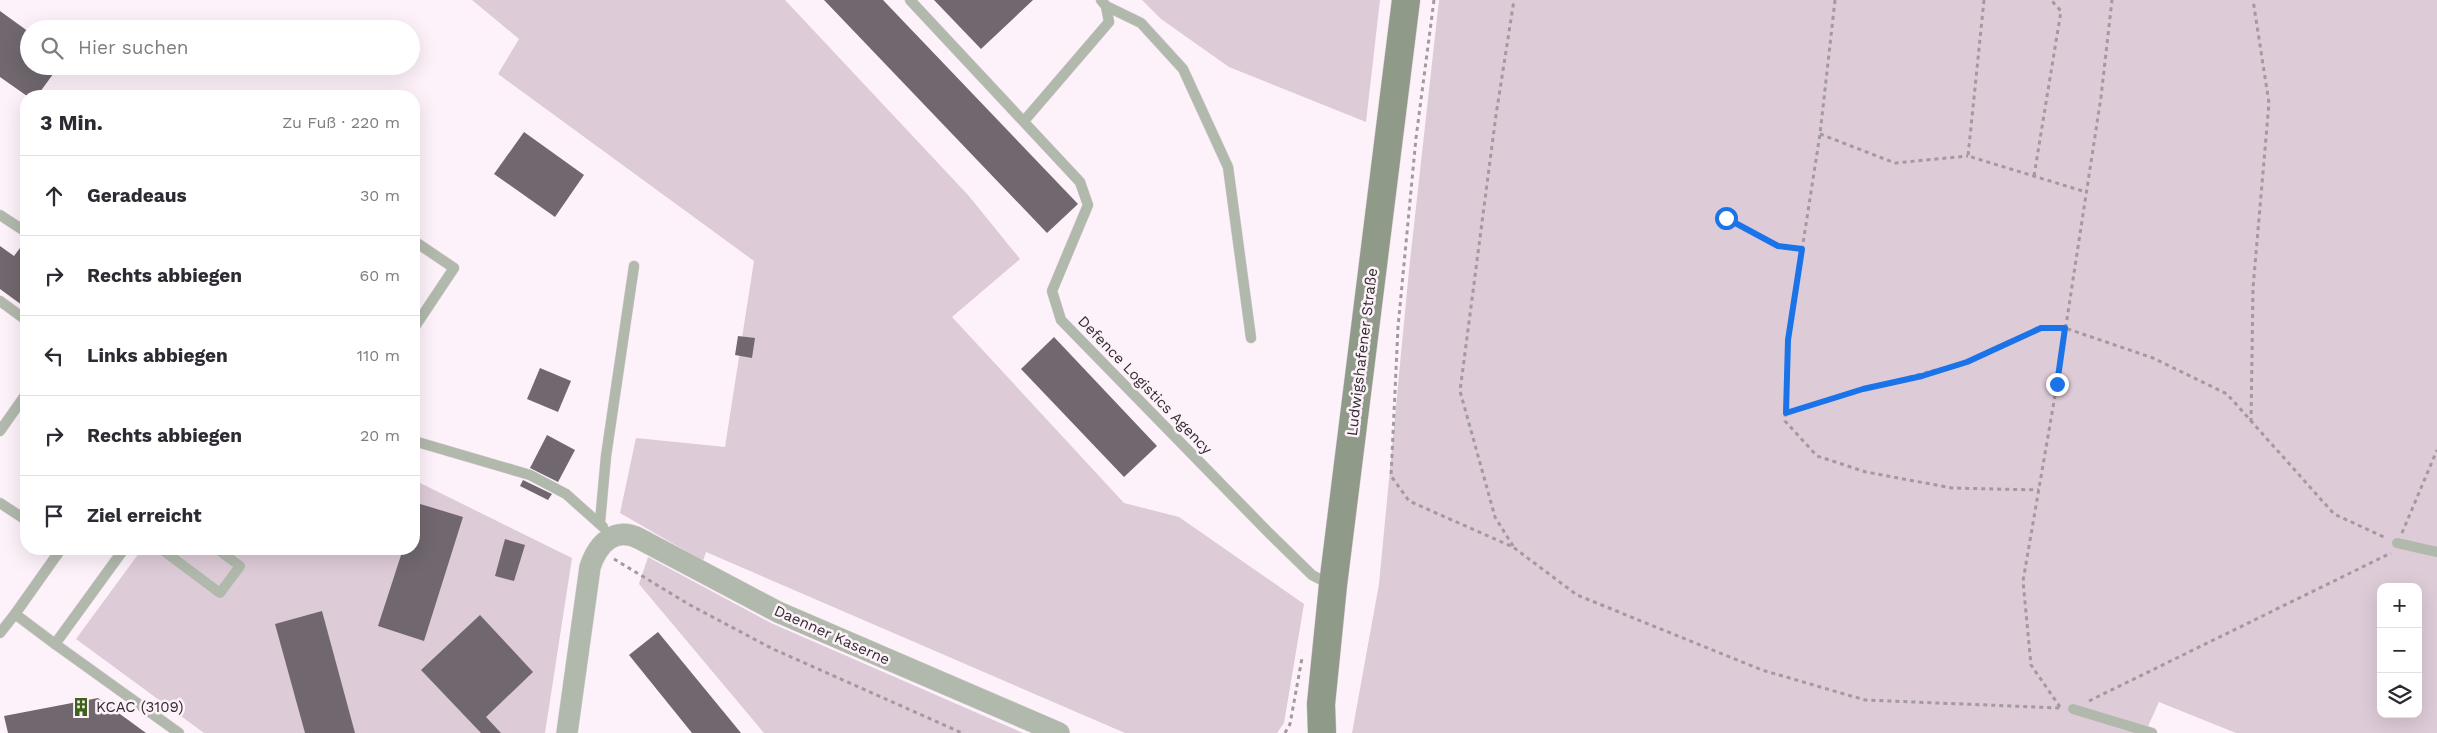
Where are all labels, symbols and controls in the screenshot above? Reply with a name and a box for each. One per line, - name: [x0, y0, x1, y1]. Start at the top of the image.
- search box: [20, 20, 420, 75]
- icon: search: [38, 34, 66, 62]
- text: Hier suchen: [78, 36, 189, 59]
- text: 3 Min.: [40, 110, 103, 135]
- text: Zu Fuß · 220 m: [282, 113, 400, 132]
- icon: ahead: [40, 182, 68, 210]
- text: Geradeaus: [87, 184, 187, 207]
- text: 30 m: [360, 186, 400, 205]
- route start: [1715, 207, 1738, 230]
- icon: right: [40, 262, 68, 290]
- text: Rechts abbiegen: [87, 264, 242, 287]
- text: 60 m: [360, 266, 400, 285]
- street label: Ludwigshafener Straße: [1343, 267, 1381, 437]
- street label: Defence Logistics Agency: [1074, 312, 1216, 458]
- icon: left: [40, 342, 68, 370]
- text: Links abbiegen: [87, 344, 228, 367]
- text: 110 m: [357, 346, 400, 365]
- route end: [2046, 373, 2069, 396]
- icon: right: [40, 422, 68, 450]
- text: Rechts abbiegen: [87, 424, 242, 447]
- text: 20 m: [360, 426, 400, 445]
- icon: arrive: [40, 502, 68, 530]
- text: Ziel erreicht: [87, 504, 202, 527]
- map controls: [2377, 583, 2422, 718]
- button: +: [2377, 583, 2422, 628]
- street label: Daenner Kaserne: [771, 601, 893, 669]
- button: −: [2377, 628, 2422, 673]
- button: layers: [2377, 673, 2422, 718]
- building icon: KCAC (3109): [70, 696, 92, 718]
- place label: KCAC (3109): [96, 698, 183, 716]

